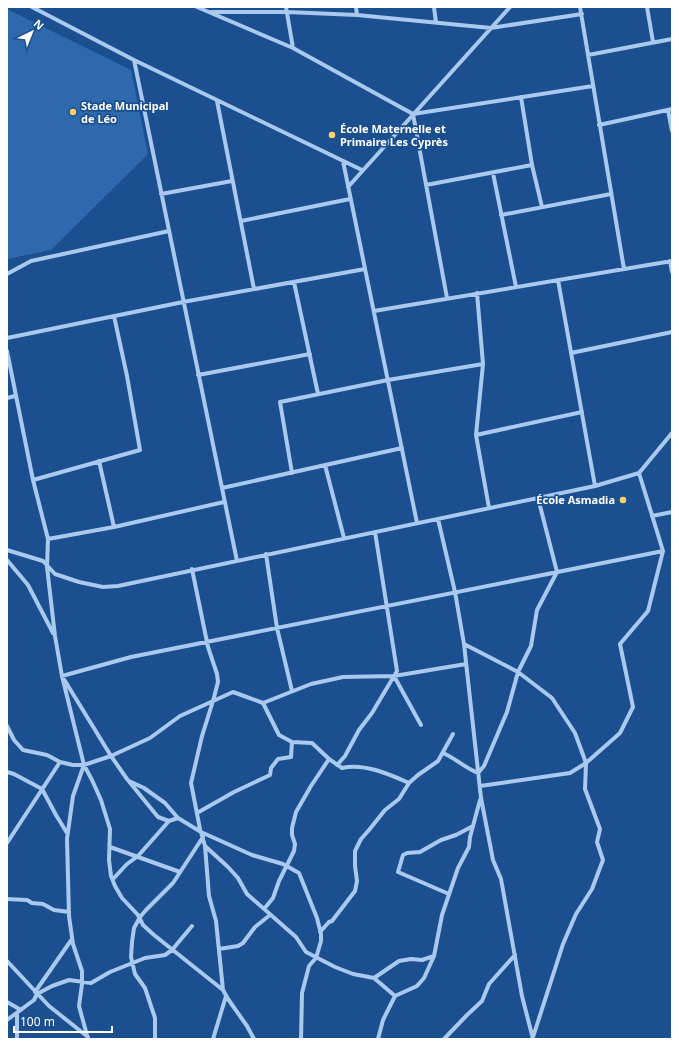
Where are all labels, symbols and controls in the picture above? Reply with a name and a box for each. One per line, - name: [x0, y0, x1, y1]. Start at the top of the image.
- north arrow: [12, 12, 52, 52]
- text: N: [31, 16, 48, 33]
- place label: Stade Municipal de Léo: [81, 98, 169, 126]
- marker: Stade Municipal de Léo: [68, 107, 78, 117]
- place label: École Maternelle et Primaire Les Cyprès: [340, 121, 448, 149]
- marker: École Maternelle et Primaire Les Cyprès: [327, 130, 337, 140]
- place label: École Asmadia: [536, 492, 615, 507]
- marker: École Asmadia: [618, 495, 628, 505]
- scale bar: [14, 1008, 112, 1034]
- text: 100 m: [20, 1013, 55, 1030]

